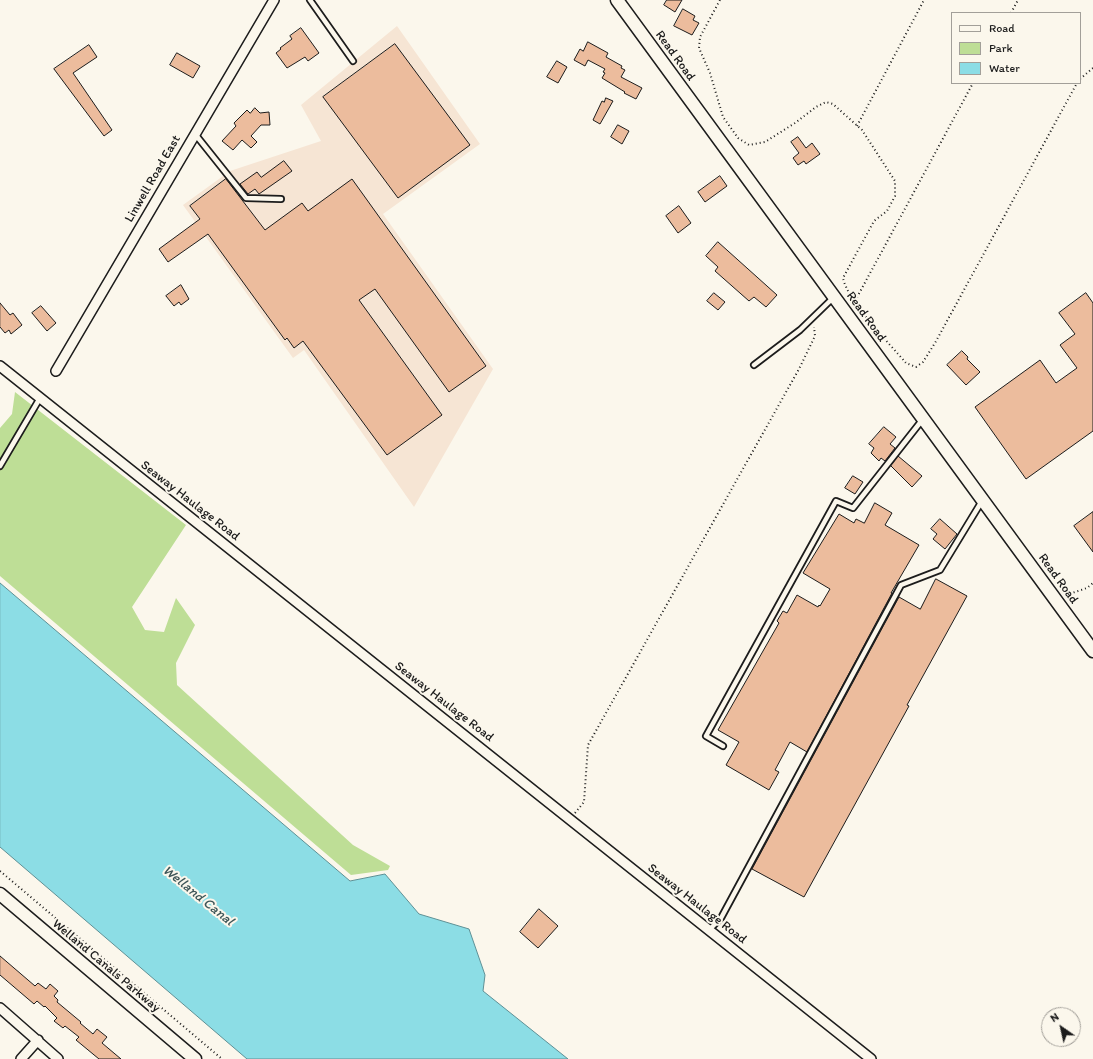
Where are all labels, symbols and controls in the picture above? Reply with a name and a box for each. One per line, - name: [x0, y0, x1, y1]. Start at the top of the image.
- legend: [951, 12, 1081, 84]
- text: Road: [989, 21, 1015, 35]
- street label: Read Road: [652, 28, 698, 84]
- text: Park: [989, 41, 1013, 55]
- text: Water: [989, 61, 1020, 75]
- street label: Linwell Road East: [122, 133, 184, 225]
- street label: Read Road: [843, 289, 889, 345]
- street label: Seaway Haulage Road: [137, 457, 243, 545]
- street label: Read Road: [1035, 551, 1081, 607]
- street label: Seaway Haulage Road: [391, 658, 497, 746]
- street label: Seaway Haulage Road: [644, 860, 750, 948]
- water label: Welland Canal: [159, 862, 237, 930]
- street label: Welland Canals Parkway: [49, 916, 163, 1016]
- north arrow: [1041, 1007, 1081, 1047]
- text: N: [1048, 1010, 1061, 1025]

